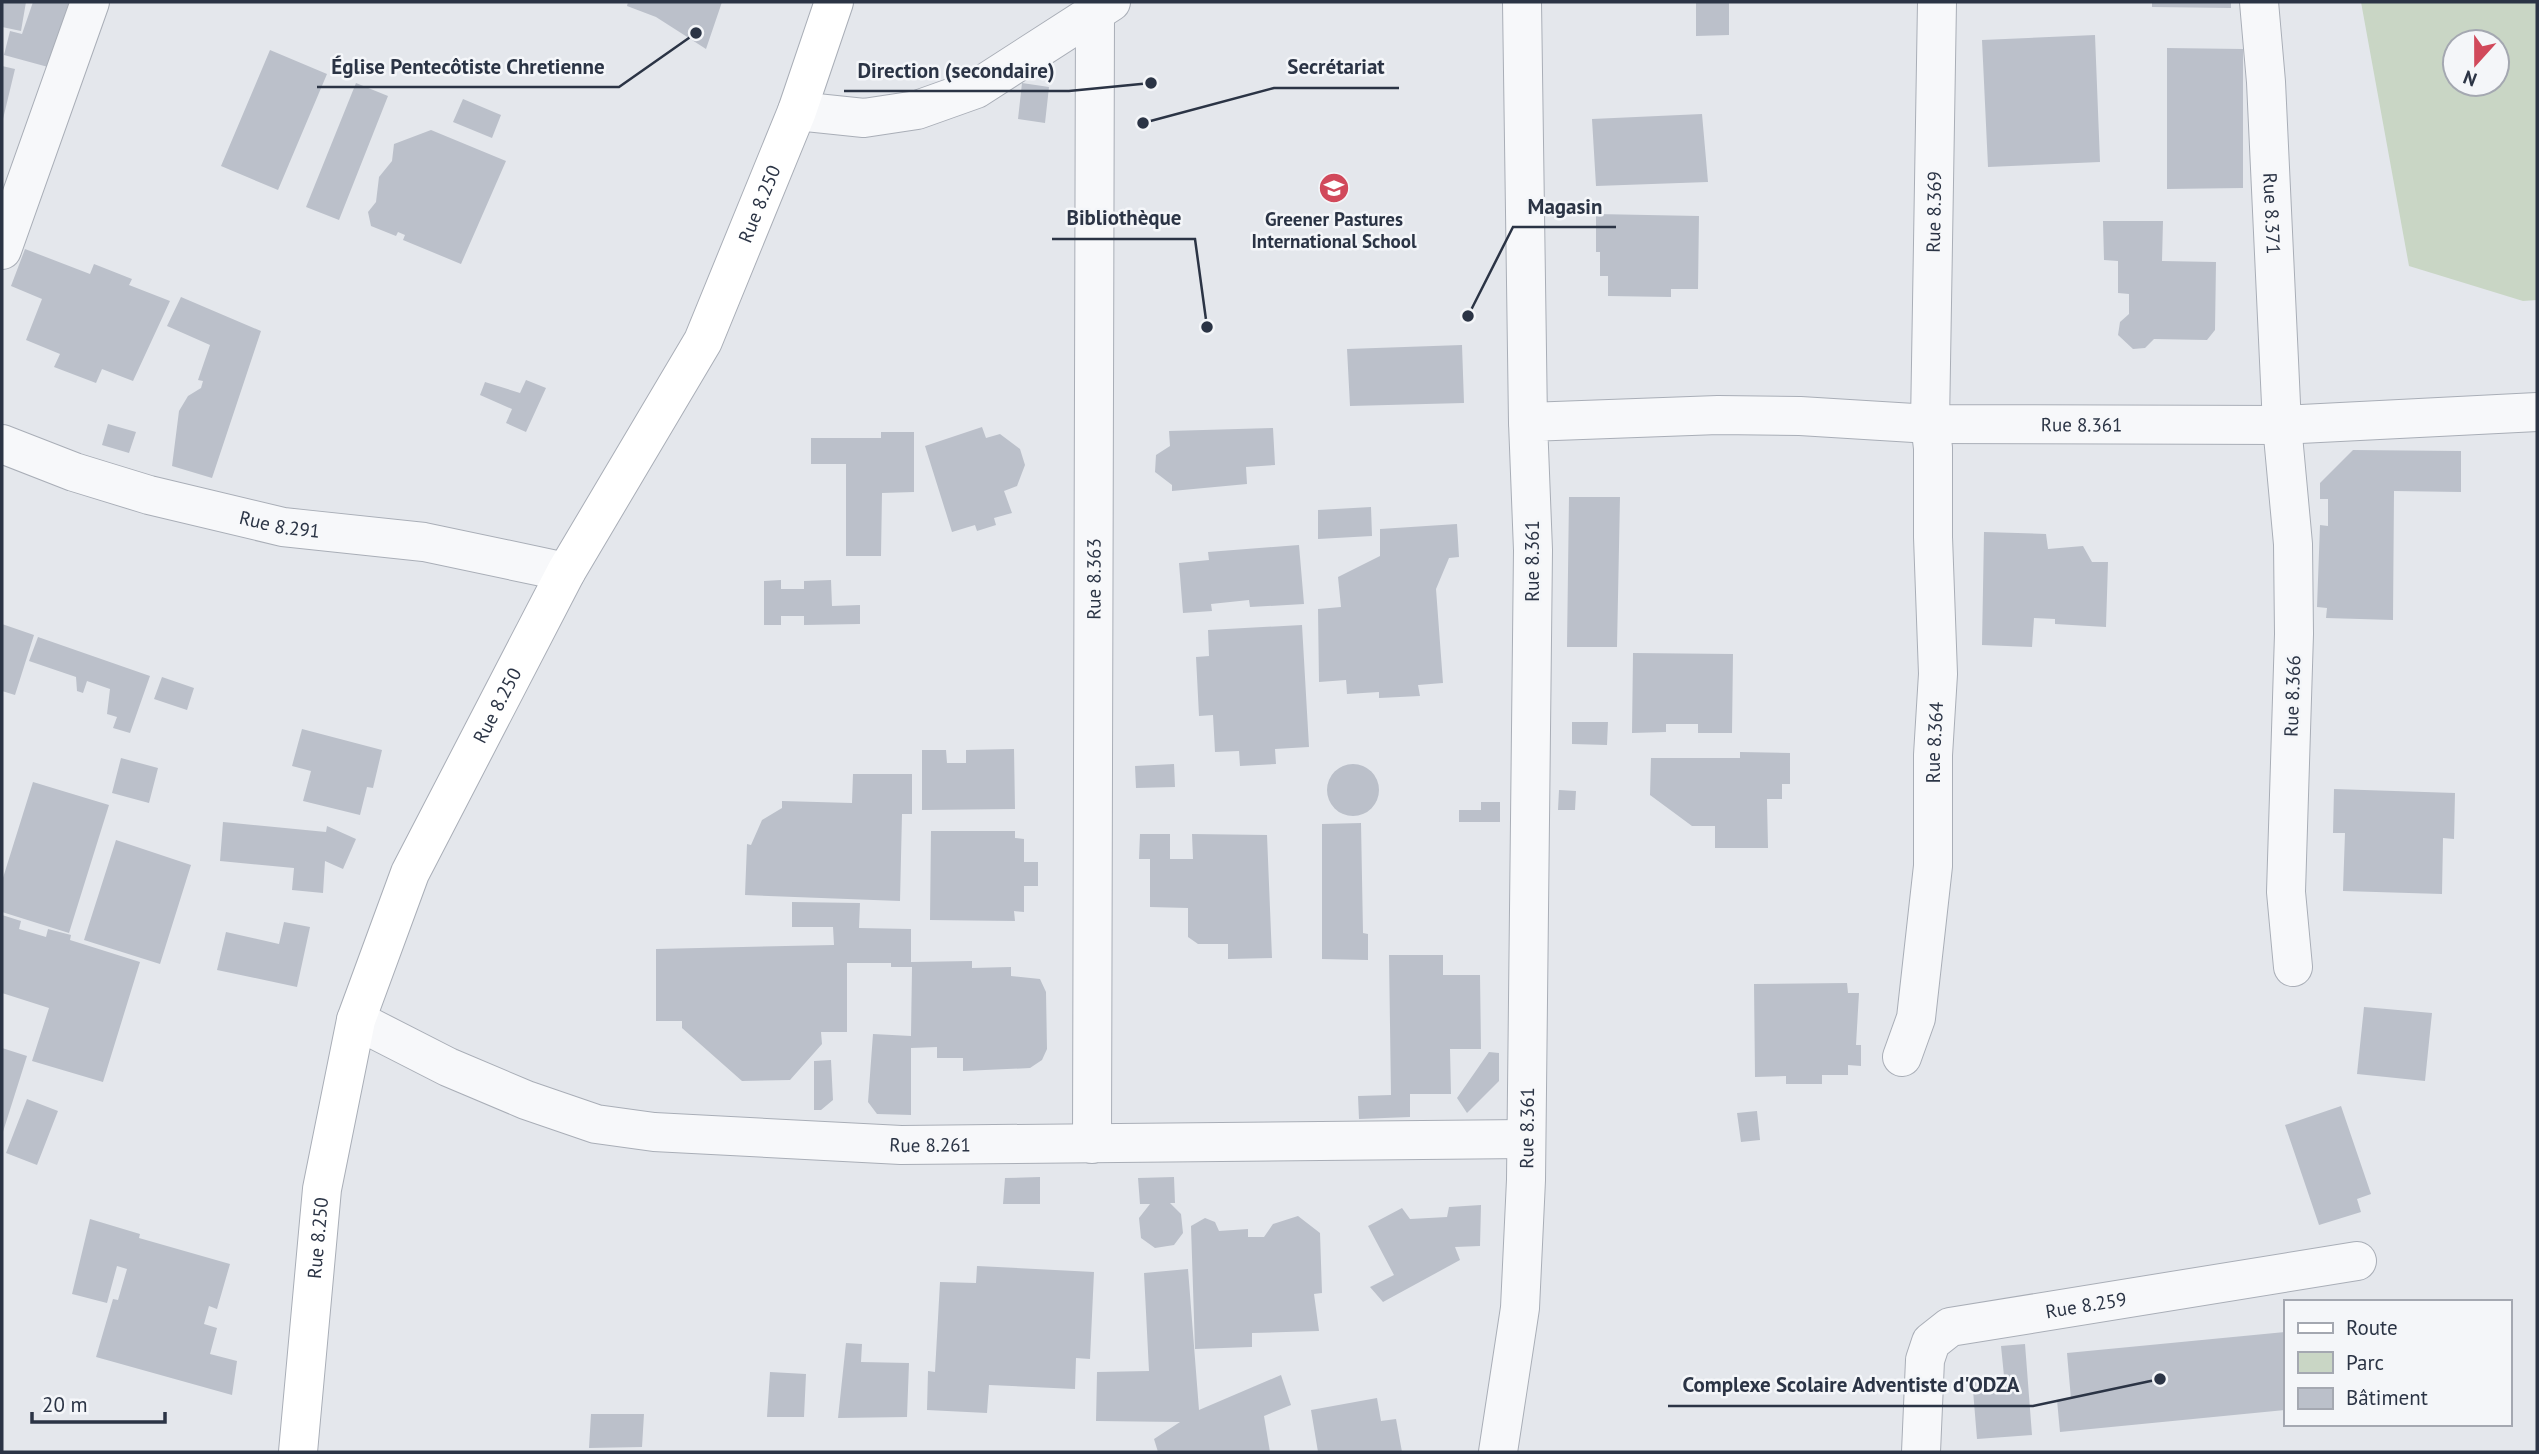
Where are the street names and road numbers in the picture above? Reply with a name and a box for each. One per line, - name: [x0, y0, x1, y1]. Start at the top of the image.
- street label: Rue 8.250: [733, 161, 786, 246]
- street label: Rue 8.369: [1921, 171, 1946, 253]
- street label: Rue 8.371: [2258, 172, 2286, 255]
- street label: Rue 8.361: [2041, 412, 2123, 437]
- street label: Rue 8.291: [237, 505, 321, 543]
- street label: Rue 8.361: [1520, 520, 1544, 602]
- street label: Rue 8.363: [1081, 538, 1106, 620]
- street label: Rue 8.366: [2279, 655, 2305, 737]
- street label: Rue 8.250: [467, 664, 526, 747]
- street label: Rue 8.364: [1921, 701, 1948, 783]
- street label: Rue 8.361: [1514, 1087, 1539, 1169]
- street label: Rue 8.261: [889, 1132, 971, 1157]
- street label: Rue 8.250: [302, 1196, 333, 1280]
- street label: Rue 8.259: [2044, 1287, 2128, 1323]

